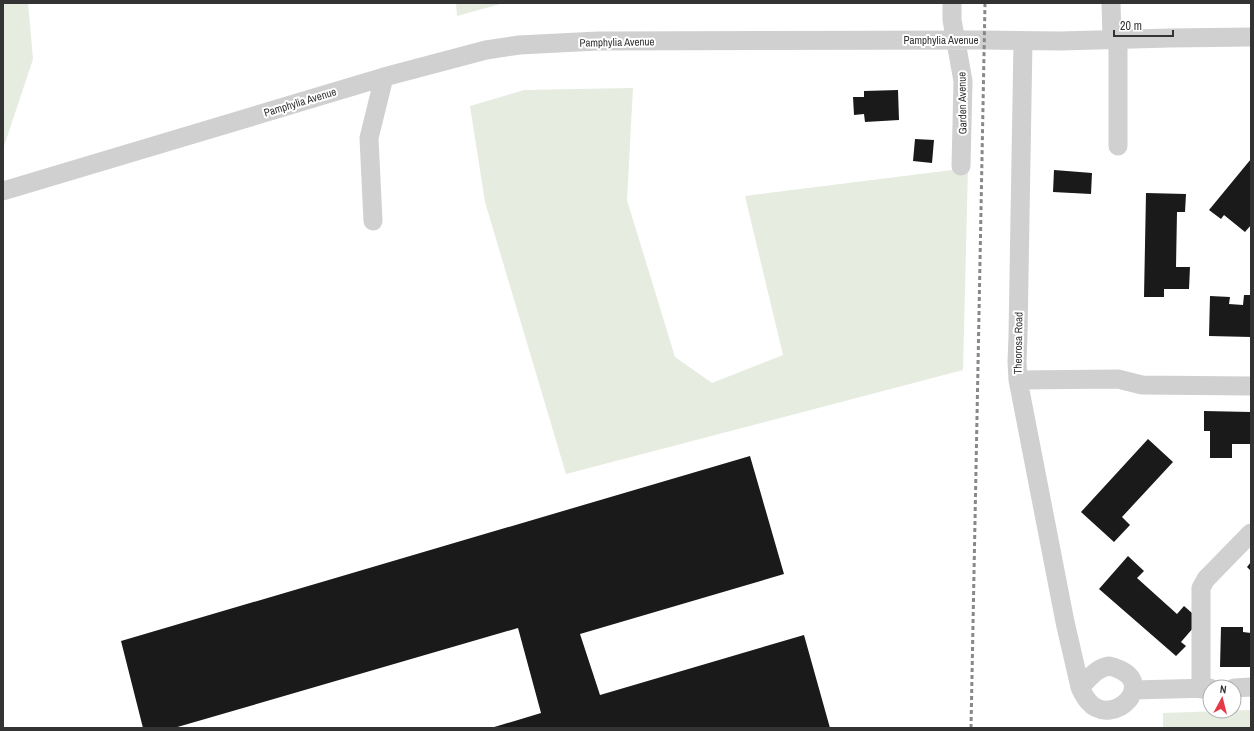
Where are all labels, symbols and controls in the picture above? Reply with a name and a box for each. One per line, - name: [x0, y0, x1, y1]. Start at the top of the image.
- scale bar: [1114, 12, 1173, 38]
- text: 20 m: [1120, 18, 1142, 34]
- street label: Pamphylia Avenue: [903, 33, 979, 47]
- street label: Pamphylia Avenue: [579, 34, 655, 50]
- street label: Garden Avenue: [954, 72, 970, 134]
- street label: Pamphylia Avenue: [262, 84, 338, 120]
- street label: Theorosa Road: [1010, 312, 1026, 374]
- north arrow: [1202, 679, 1242, 719]
- text: N: [1219, 682, 1227, 696]

